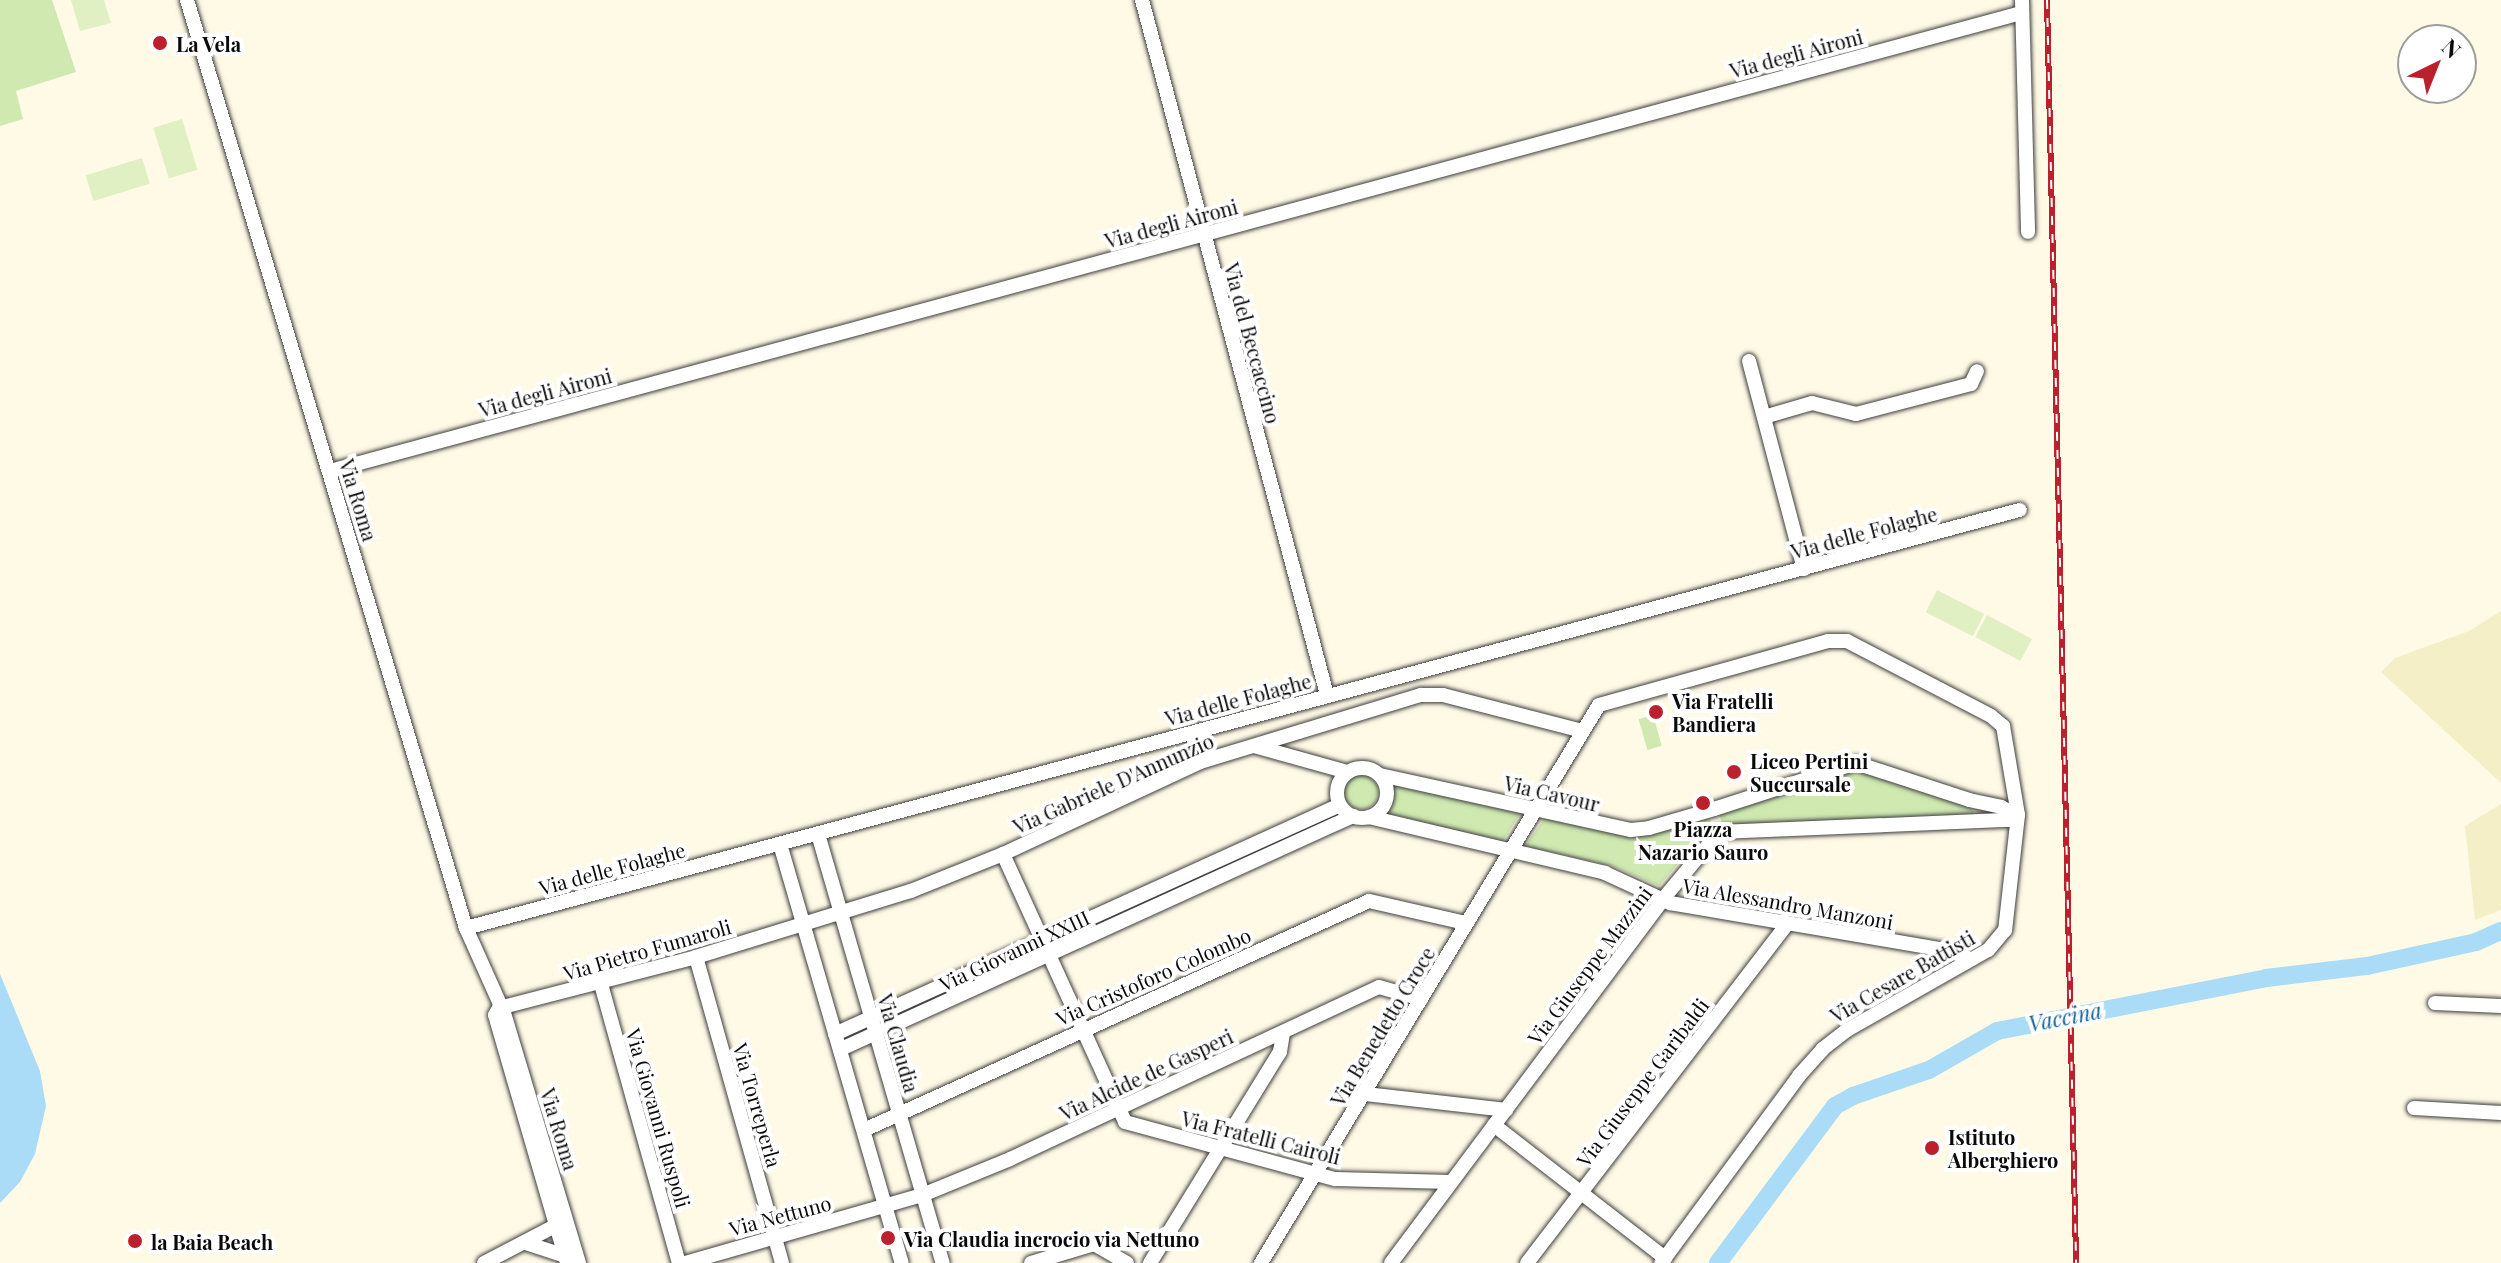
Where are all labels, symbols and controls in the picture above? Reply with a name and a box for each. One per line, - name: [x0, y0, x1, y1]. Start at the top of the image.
- street label: Via degli Aironi: [1727, 24, 1865, 82]
- north arrow: [2397, 24, 2477, 104]
- place label: La Vela: [176, 31, 242, 55]
- text: N: [2436, 32, 2468, 64]
- marker: La Vela: [151, 34, 169, 52]
- street label: Via degli Aironi: [1102, 194, 1240, 252]
- street label: Via del Beccaccino: [1220, 260, 1286, 426]
- street label: Via degli Aironi: [476, 363, 614, 421]
- street label: Via Roma: [335, 456, 383, 544]
- street label: Via delle Folaghe: [1788, 501, 1940, 563]
- street label: Via delle Folaghe: [1162, 668, 1314, 730]
- place label: Via Fratelli Bandiera: [1672, 688, 1774, 735]
- marker: Via Fratelli Bandiera: [1647, 703, 1665, 721]
- street label: Via Gabriele D'Annunzio: [1009, 728, 1217, 838]
- place label: Liceo Pertini Succursale: [1750, 748, 1868, 795]
- marker: Liceo Pertini Succursale: [1725, 763, 1743, 781]
- street label: Via Cavour: [1502, 770, 1602, 816]
- marker: Piazza Nazario Sauro: [1694, 794, 1712, 812]
- place label: Piazza Nazario Sauro: [1638, 816, 1768, 863]
- street label: Via delle Folaghe: [536, 837, 688, 899]
- street label: Via Alessandro Manzoni: [1680, 873, 1896, 933]
- street label: Via Giuseppe Mazzini: [1522, 881, 1656, 1049]
- street label: Via Giovanni XXIII: [935, 905, 1093, 995]
- street label: Via Pietro Fumaroli: [560, 914, 734, 984]
- street label: Via Cristoforo Colombo: [1052, 922, 1254, 1030]
- street label: Via Cesare Battisti: [1826, 925, 1978, 1027]
- street label: Via Benedetto Croce: [1325, 942, 1439, 1110]
- street label: Via Claudia: [873, 991, 925, 1095]
- street label: Via Giuseppe Garibaldi: [1571, 993, 1713, 1171]
- water label: Vaccina: [2026, 997, 2104, 1037]
- street label: Via Alcide de Gasperi: [1055, 1023, 1237, 1125]
- street label: Via Giovanni Ruspoli: [622, 1026, 696, 1210]
- street label: Via Torreperla: [729, 1040, 787, 1170]
- street label: Via Roma: [536, 1085, 584, 1173]
- street label: Via Fratelli Cairoli: [1179, 1106, 1343, 1168]
- place label: Istituto Alberghiero: [1948, 1124, 2058, 1171]
- marker: Istituto Alberghiero: [1923, 1139, 1941, 1157]
- street label: Via Nettuno: [726, 1190, 834, 1240]
- place label: Via Claudia incrocio via Nettuno: [904, 1226, 1200, 1250]
- place label: la Baia Beach: [151, 1229, 273, 1253]
- marker: Via Claudia incrocio via Nettuno: [879, 1229, 897, 1247]
- marker: la Baia Beach: [126, 1232, 144, 1250]

